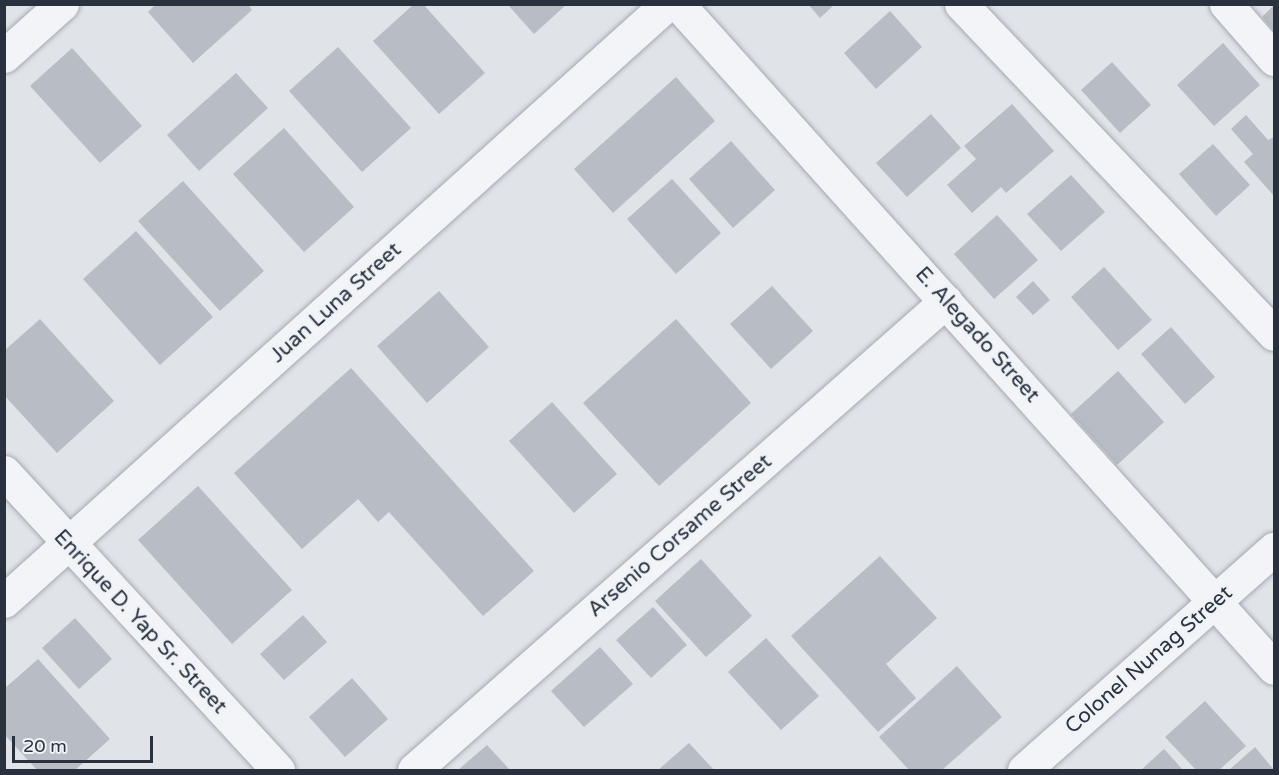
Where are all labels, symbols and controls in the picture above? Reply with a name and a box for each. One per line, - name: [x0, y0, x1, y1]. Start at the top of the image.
- street label: Juan Luna Street: [265, 238, 407, 368]
- street label: E. Alegado Street: [910, 262, 1044, 408]
- street label: Arsenio Corsame Street: [583, 449, 777, 623]
- street label: Enrique D. Yap Sr. Street: [48, 525, 232, 719]
- street label: Colonel Nunag Street: [1060, 581, 1238, 739]
- scale bar: [15, 724, 156, 762]
- text: 20 m: [23, 735, 67, 757]

